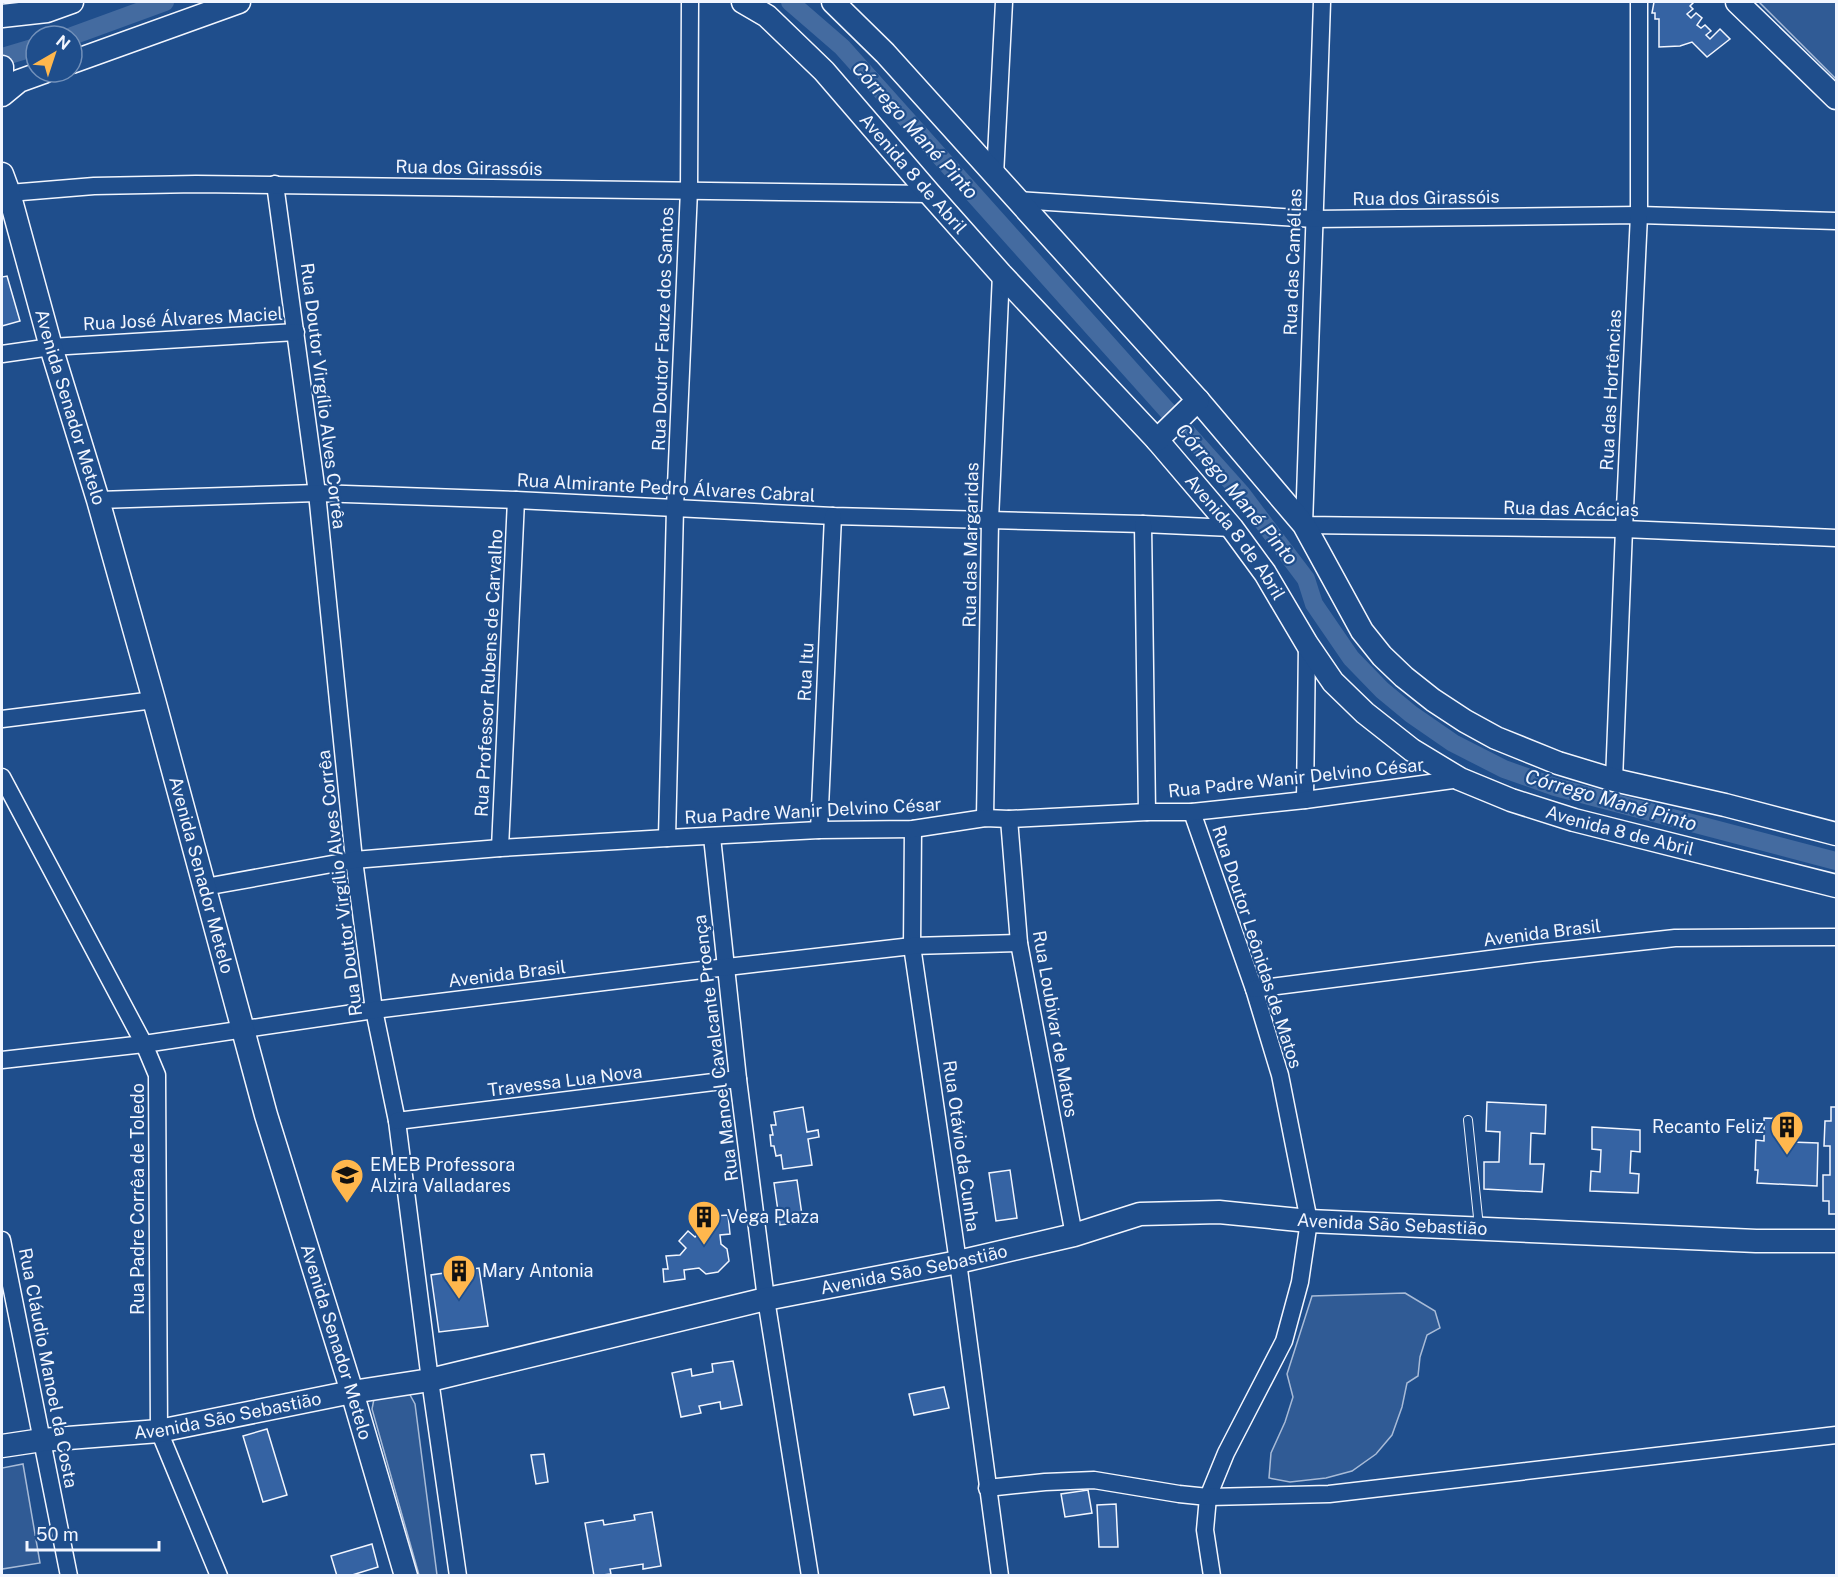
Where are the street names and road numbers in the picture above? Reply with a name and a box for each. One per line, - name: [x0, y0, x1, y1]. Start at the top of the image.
- street label: Avenida 8 de Abril: [855, 109, 971, 238]
- street label: Rua dos Girassóis: [395, 156, 543, 179]
- street label: Rua dos Girassóis: [1352, 186, 1500, 209]
- street label: Rua das Camélias: [1279, 188, 1306, 336]
- street label: Rua Doutor Fauze dos Santos: [648, 207, 677, 451]
- street label: Rua Doutor Virgílio Alves Corrêa: [297, 262, 350, 530]
- street label: Rua José Álvares Maciel: [82, 302, 284, 334]
- street label: Avenida Senador Metelo: [31, 307, 110, 508]
- street label: Rua das Hortências: [1596, 309, 1625, 471]
- street label: Rua das Margaridas: [959, 462, 982, 628]
- street label: Rua Almirante Pedro Álvares Cabral: [516, 468, 816, 506]
- street label: Avenida 8 de Abril: [1181, 470, 1290, 604]
- street label: Rua das Acácias: [1503, 497, 1639, 520]
- street label: Rua Professor Rubens de Carvalho: [470, 528, 507, 817]
- street label: Rua Itu: [793, 642, 818, 702]
- street label: Rua Doutor Virgílio Alves Corrêa: [313, 749, 366, 1017]
- street label: Rua Padre Wanir Delvino César: [1167, 754, 1425, 801]
- street label: Avenida Senador Metelo: [165, 774, 238, 976]
- street label: Rua Padre Wanir Delvino César: [684, 793, 942, 828]
- street label: Avenida 8 de Abril: [1543, 801, 1696, 860]
- street label: Rua Doutor Leônidas de Matos: [1208, 823, 1307, 1071]
- street label: Rua Manoel Cavalcante Proença: [689, 914, 742, 1183]
- street label: Avenida Brasil: [1482, 915, 1602, 950]
- street label: Rua Loubivar de Matos: [1029, 929, 1082, 1119]
- street label: Avenida Brasil: [447, 956, 567, 991]
- street label: Rua Otávio da Cunha: [939, 1059, 984, 1233]
- street label: Travessa Lua Nova: [486, 1061, 643, 1100]
- street label: Rua Padre Corrêa de Toledo: [127, 1083, 148, 1315]
- street label: Avenida São Sebastião: [1296, 1209, 1488, 1239]
- street label: Avenida São Sebastião: [818, 1240, 1009, 1298]
- street label: Avenida Senador Metelo: [297, 1241, 376, 1442]
- street label: Rua Cláudio Manoel da Costa: [15, 1246, 82, 1490]
- street label: Avenida São Sebastião: [133, 1387, 323, 1443]

